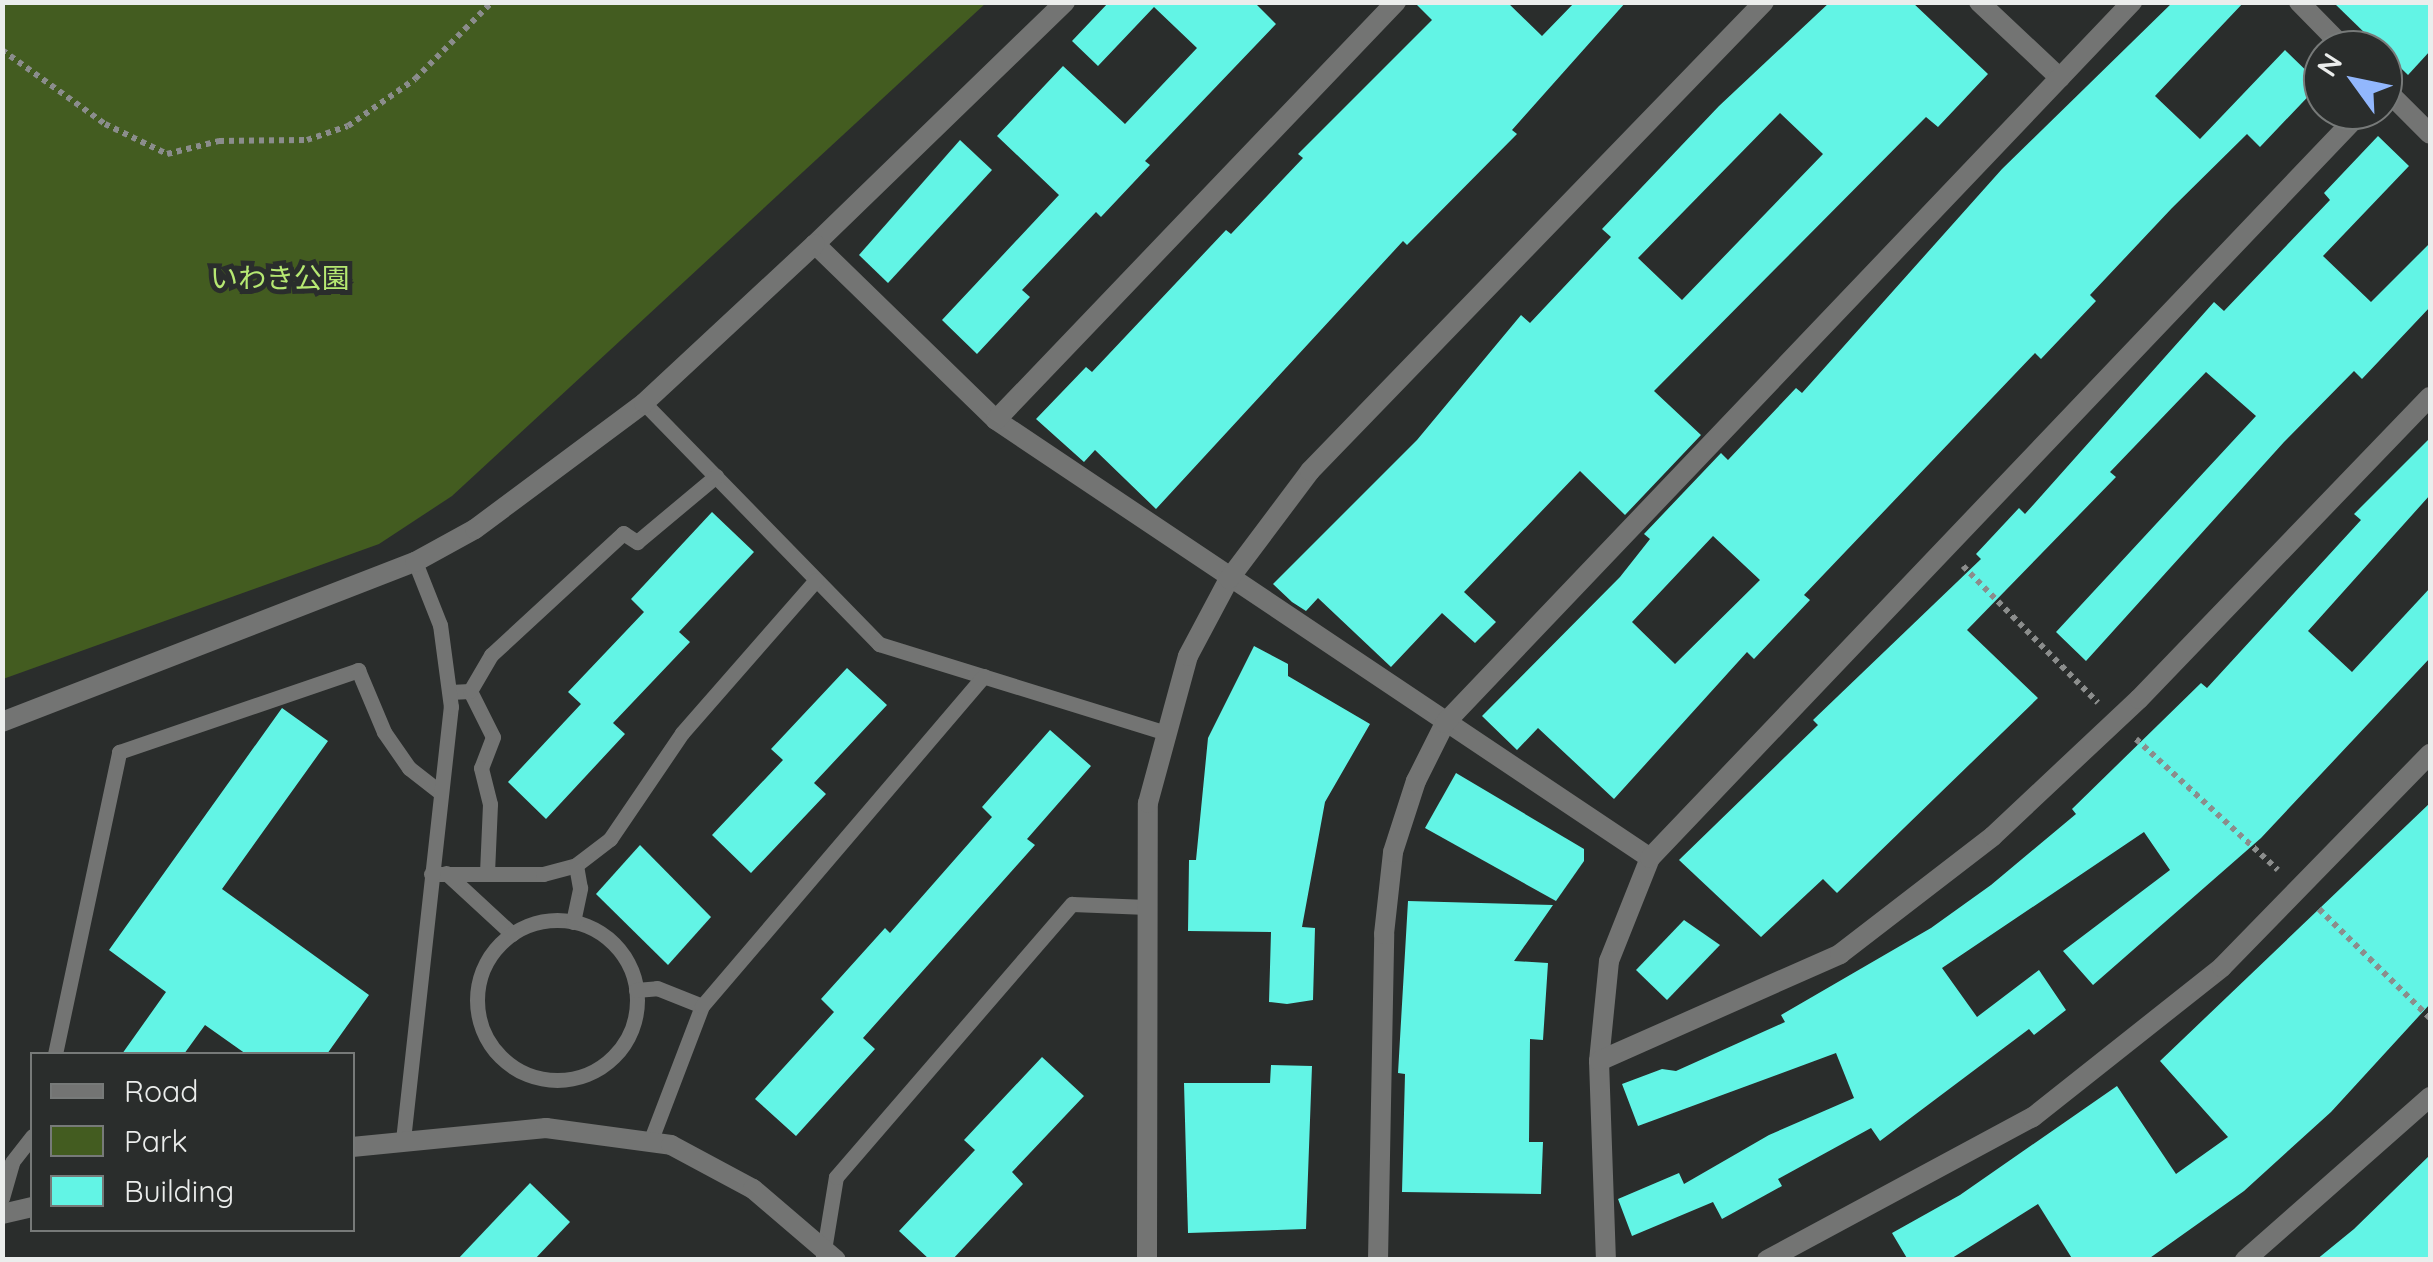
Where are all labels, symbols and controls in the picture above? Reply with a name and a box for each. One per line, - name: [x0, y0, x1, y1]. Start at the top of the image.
- north arrow: [2303, 30, 2403, 130]
- text: N: [2309, 46, 2349, 83]
- park label: いわき公園: [210, 261, 350, 295]
- legend: [30, 1052, 355, 1232]
- text: Road: [124, 1072, 198, 1110]
- text: Park: [124, 1122, 188, 1160]
- text: Building: [124, 1172, 234, 1210]

